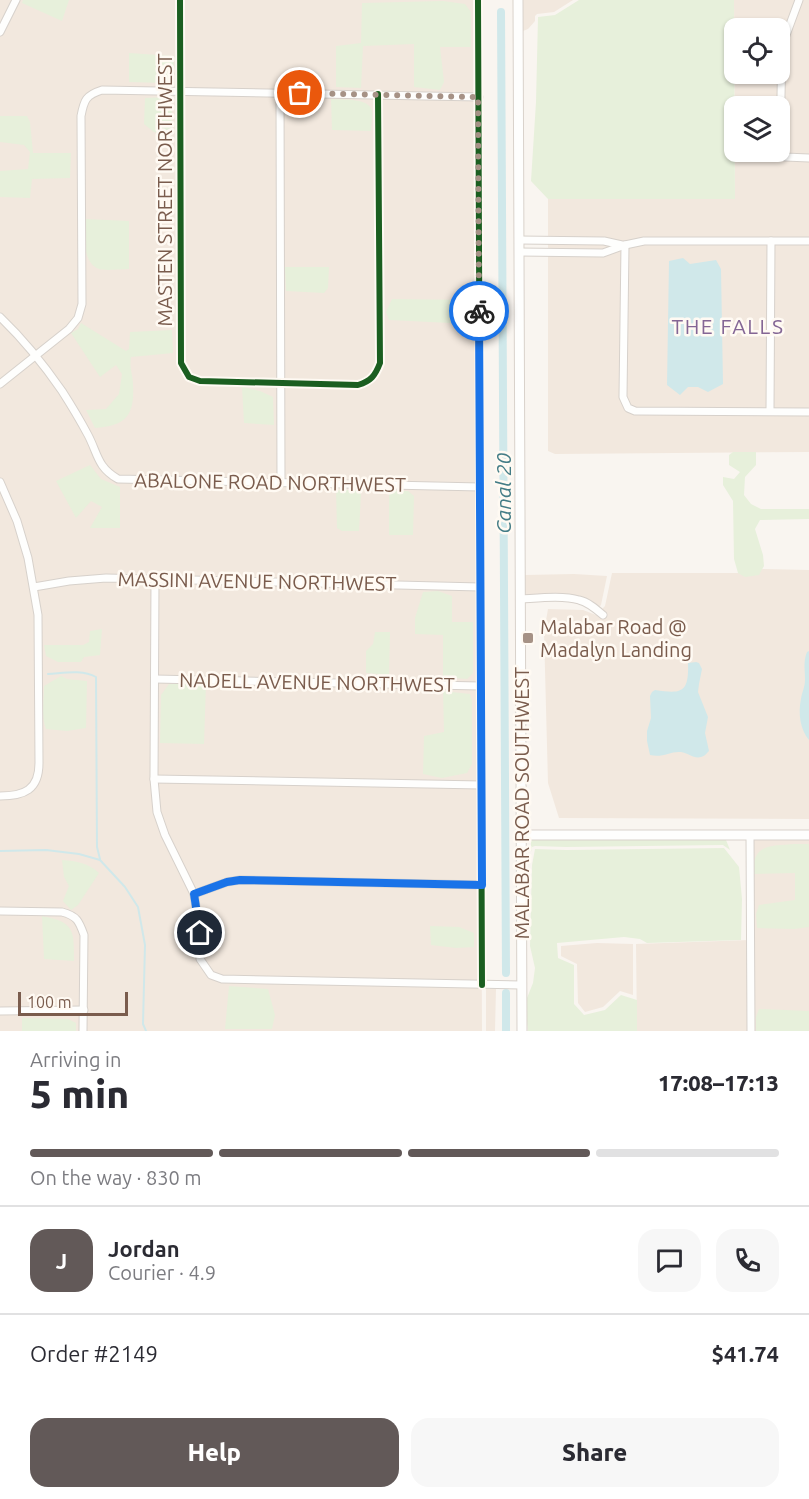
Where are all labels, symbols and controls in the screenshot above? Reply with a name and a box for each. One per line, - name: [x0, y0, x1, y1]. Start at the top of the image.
- map controls: [724, 18, 790, 162]
- button: locate: [724, 18, 790, 84]
- street label: MASTEN STREET NORTHWEST: [153, 53, 176, 327]
- pin: [274, 67, 325, 118]
- icon: bag: [283, 76, 316, 109]
- button: layers: [724, 96, 790, 162]
- courier: [449, 281, 509, 341]
- icon: bike: [463, 295, 496, 328]
- district label: THE FALLS: [671, 314, 785, 338]
- water label: Canal 20: [491, 452, 515, 534]
- street label: ABALONE ROAD NORTHWEST: [134, 468, 406, 496]
- street label: MASSINI AVENUE NORTHWEST: [117, 567, 397, 595]
- place label: Malabar Road @ Madalyn Landing: [540, 615, 692, 661]
- marker: Malabar Road @ Madalyn Landing: [521, 631, 535, 645]
- street label: MALABAR ROAD SOUTHWEST: [510, 667, 533, 939]
- street label: NADELL AVENUE NORTHWEST: [179, 668, 455, 696]
- pin: [174, 907, 225, 958]
- icon: home: [183, 916, 216, 949]
- scale bar: [18, 989, 128, 1016]
- text: 100 m: [27, 993, 72, 1011]
- text: Arriving in: [30, 1048, 121, 1071]
- text: 17:08–17:13: [658, 1070, 779, 1095]
- text: 5 min: [30, 1072, 129, 1115]
- text: On the way · 830 m: [30, 1166, 202, 1189]
- button: chat: [638, 1229, 701, 1292]
- button: phone: [716, 1229, 779, 1292]
- text: Jordan: [108, 1236, 180, 1261]
- text: J: [56, 1248, 67, 1273]
- text: Courier · 4.9: [108, 1261, 216, 1284]
- text: Order #2149: [30, 1341, 158, 1366]
- text: $41.74: [712, 1341, 779, 1366]
- button: Help: [30, 1418, 399, 1487]
- button: Share: [411, 1418, 779, 1487]

